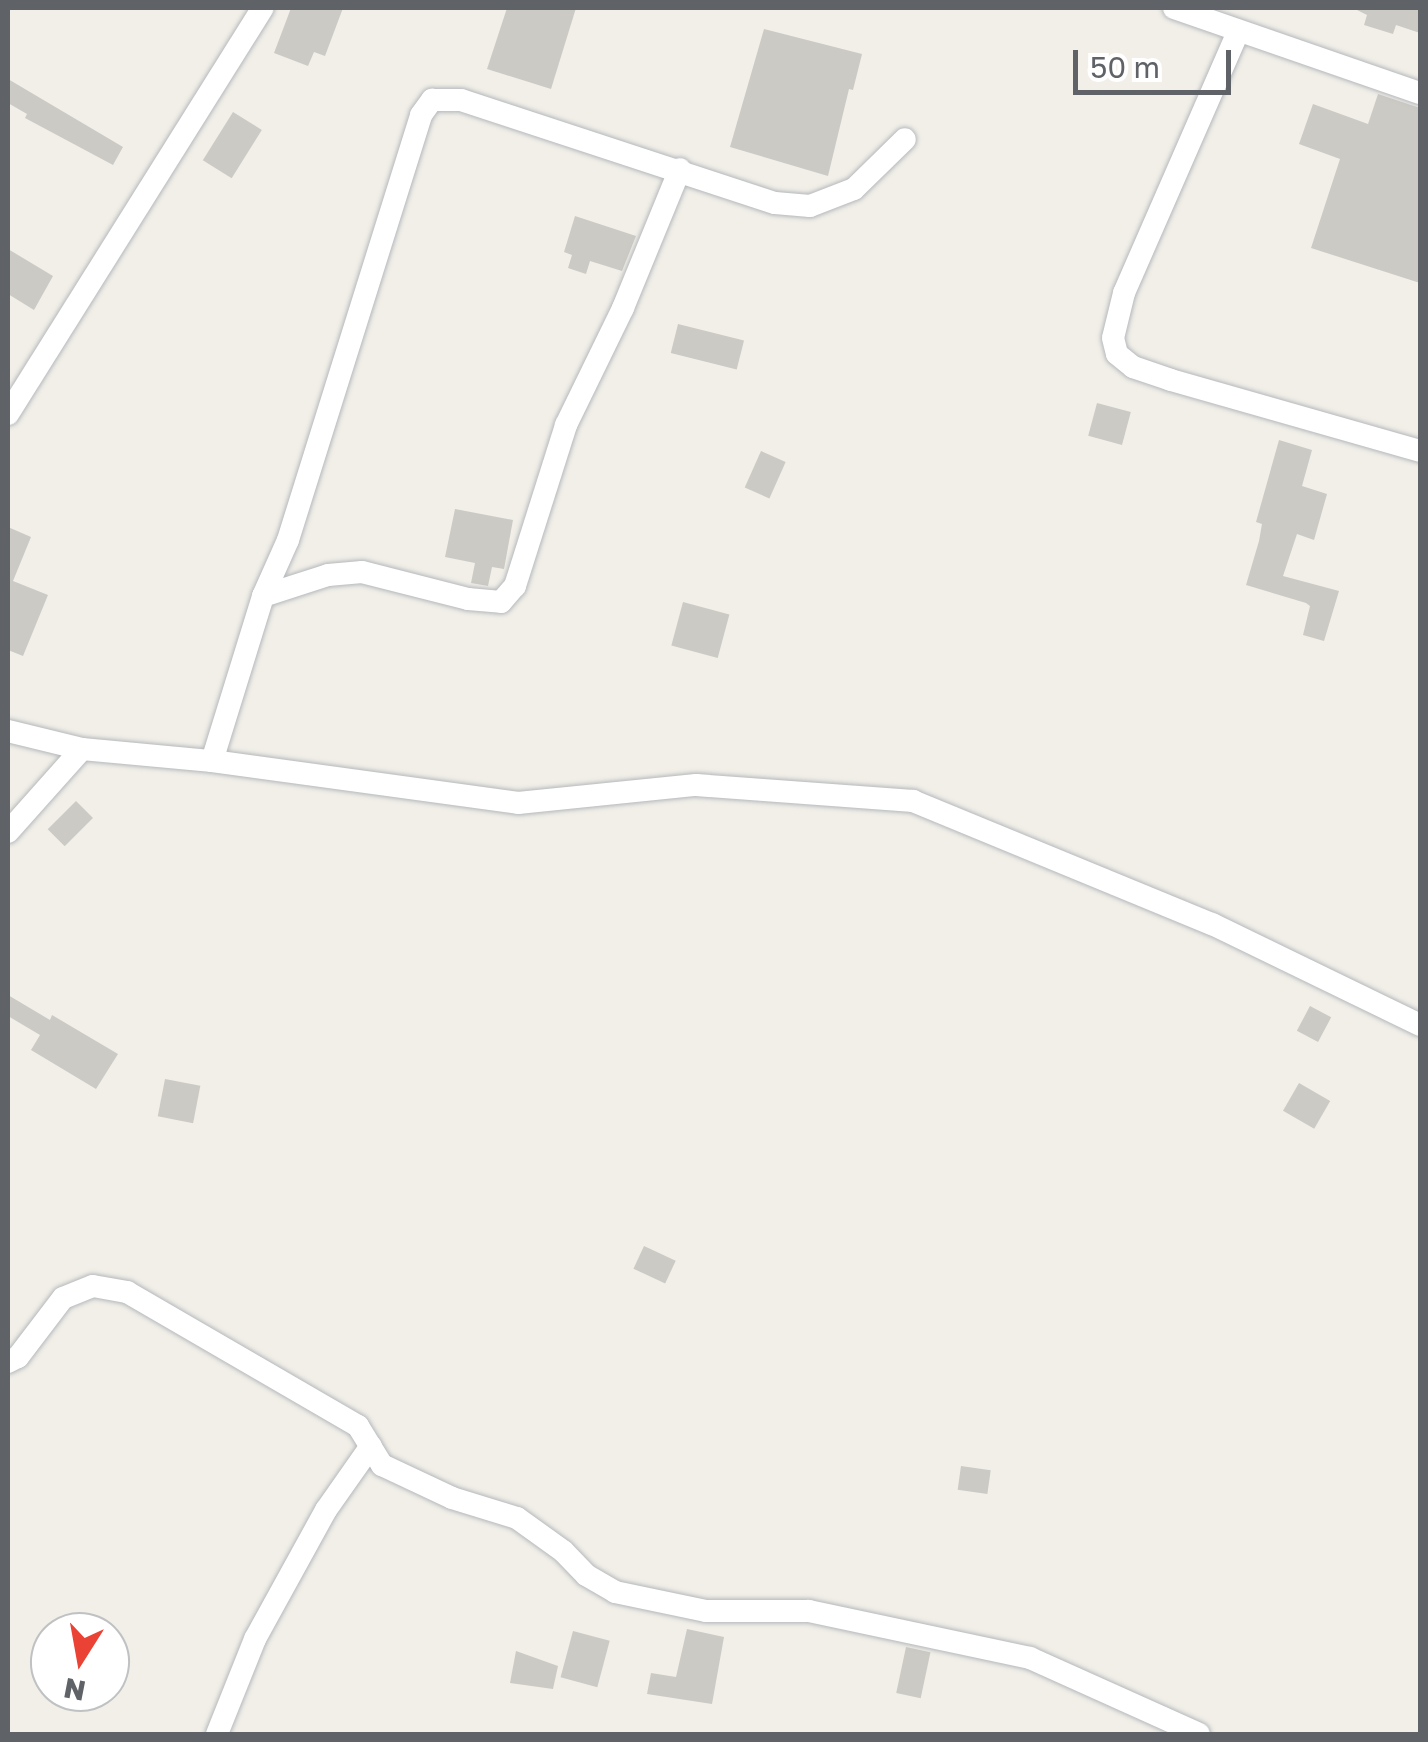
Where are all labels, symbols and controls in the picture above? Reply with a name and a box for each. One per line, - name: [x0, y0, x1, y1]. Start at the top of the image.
- scale bar: [1078, 30, 1236, 92]
- text: 50 m: [1090, 49, 1160, 85]
- north arrow: [30, 1612, 130, 1712]
- text: N: [61, 1672, 88, 1708]

